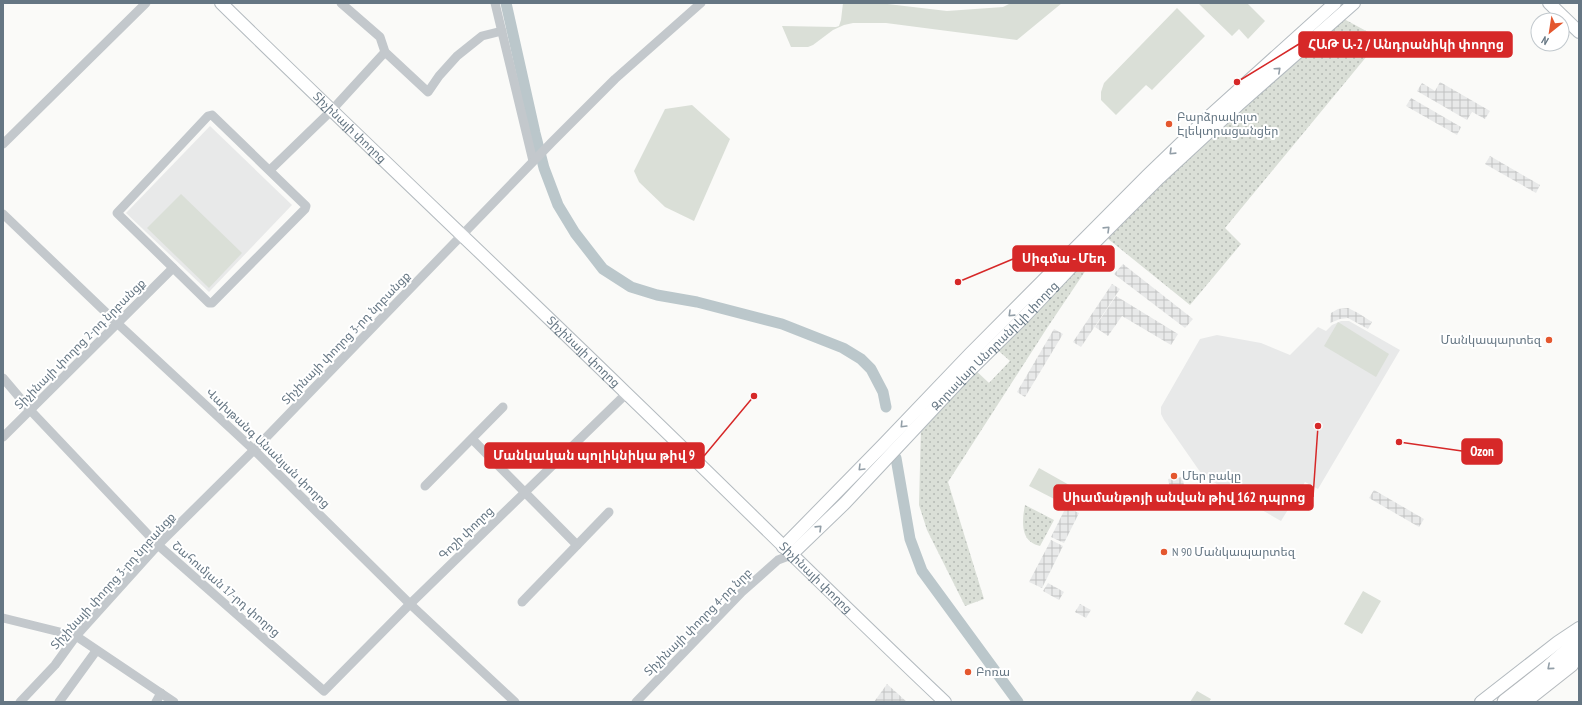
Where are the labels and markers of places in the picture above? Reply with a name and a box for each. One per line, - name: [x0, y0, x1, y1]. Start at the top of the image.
- callout: ՀԱԹ Ա-2 / Անդրանիկի փողոց: [1299, 32, 1512, 57]
- place label: Բարձրավոլտ Էլեկտրացանցեր: [1177, 109, 1278, 138]
- marker: Բարձրավոլտ Էլեկտրացանցեր: [1164, 119, 1174, 129]
- callout: Սիգմա - Մեդ: [1013, 246, 1114, 271]
- place label: Մանկապարտեզ: [1440, 332, 1542, 347]
- marker: Մանկապարտեզ: [1544, 335, 1554, 345]
- callout: Ozon: [1462, 439, 1502, 464]
- callout: Մանկական պոլիկնիկա թիվ 9: [485, 443, 704, 468]
- place label: Մեր բակը: [1182, 468, 1241, 483]
- marker: Մեր բակը: [1169, 471, 1179, 481]
- callout: Սիամանթոյի անվան թիվ 162 դպրոց: [1054, 485, 1313, 510]
- place label: N 90 Մանկապարտեզ: [1172, 544, 1296, 559]
- marker: N 90 Մանկապարտեզ: [1159, 547, 1169, 557]
- place label: Բոռա: [976, 664, 1010, 679]
- marker: Բոռա: [963, 667, 973, 677]

